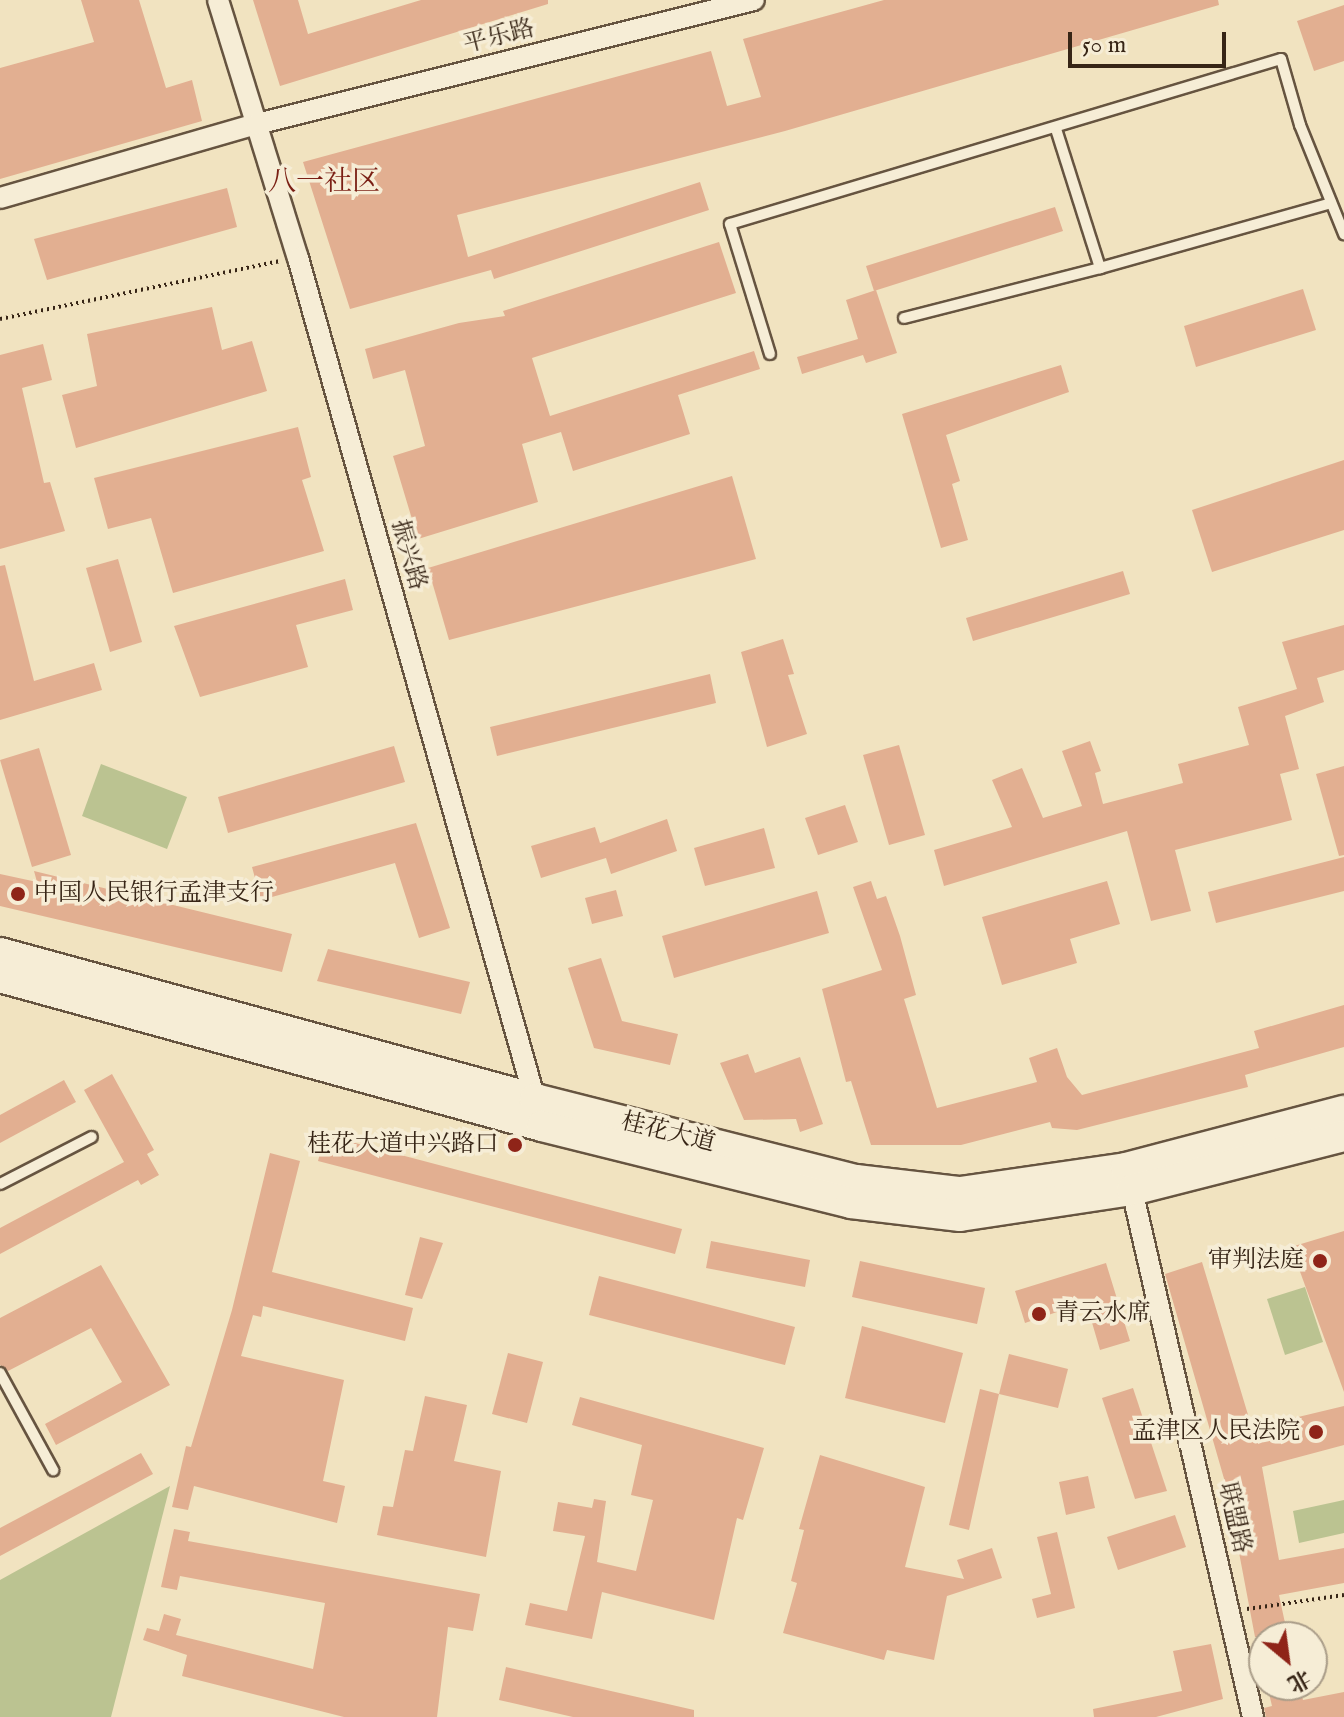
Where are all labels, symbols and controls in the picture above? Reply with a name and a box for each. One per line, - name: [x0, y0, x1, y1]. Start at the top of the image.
- street label: 平乐路: [461, 14, 537, 60]
- scale bar: [1072, 16, 1230, 66]
- text: 50 m: [1082, 30, 1126, 61]
- district label: 八一社区: [268, 166, 380, 200]
- street label: 振兴路: [384, 516, 432, 594]
- place label: 中国人民银行孟津支行: [34, 880, 274, 908]
- marker: 中国人民银行孟津支行: [9, 885, 27, 903]
- street label: 桂花大道: [618, 1107, 718, 1159]
- place label: 桂花大道中兴路口: [307, 1131, 499, 1159]
- marker: 桂花大道中兴路口: [506, 1136, 524, 1154]
- place label: 审判法庭: [1208, 1247, 1304, 1275]
- marker: 审判法庭: [1311, 1252, 1329, 1270]
- place label: 青云水席: [1055, 1300, 1151, 1328]
- marker: 青云水席: [1030, 1305, 1048, 1323]
- place label: 孟津区人民法院: [1132, 1418, 1300, 1446]
- marker: 孟津区人民法院: [1307, 1423, 1325, 1441]
- street label: 联盟路: [1212, 1480, 1256, 1556]
- north arrow: [1248, 1621, 1328, 1701]
- text: 北: [1282, 1663, 1315, 1698]

